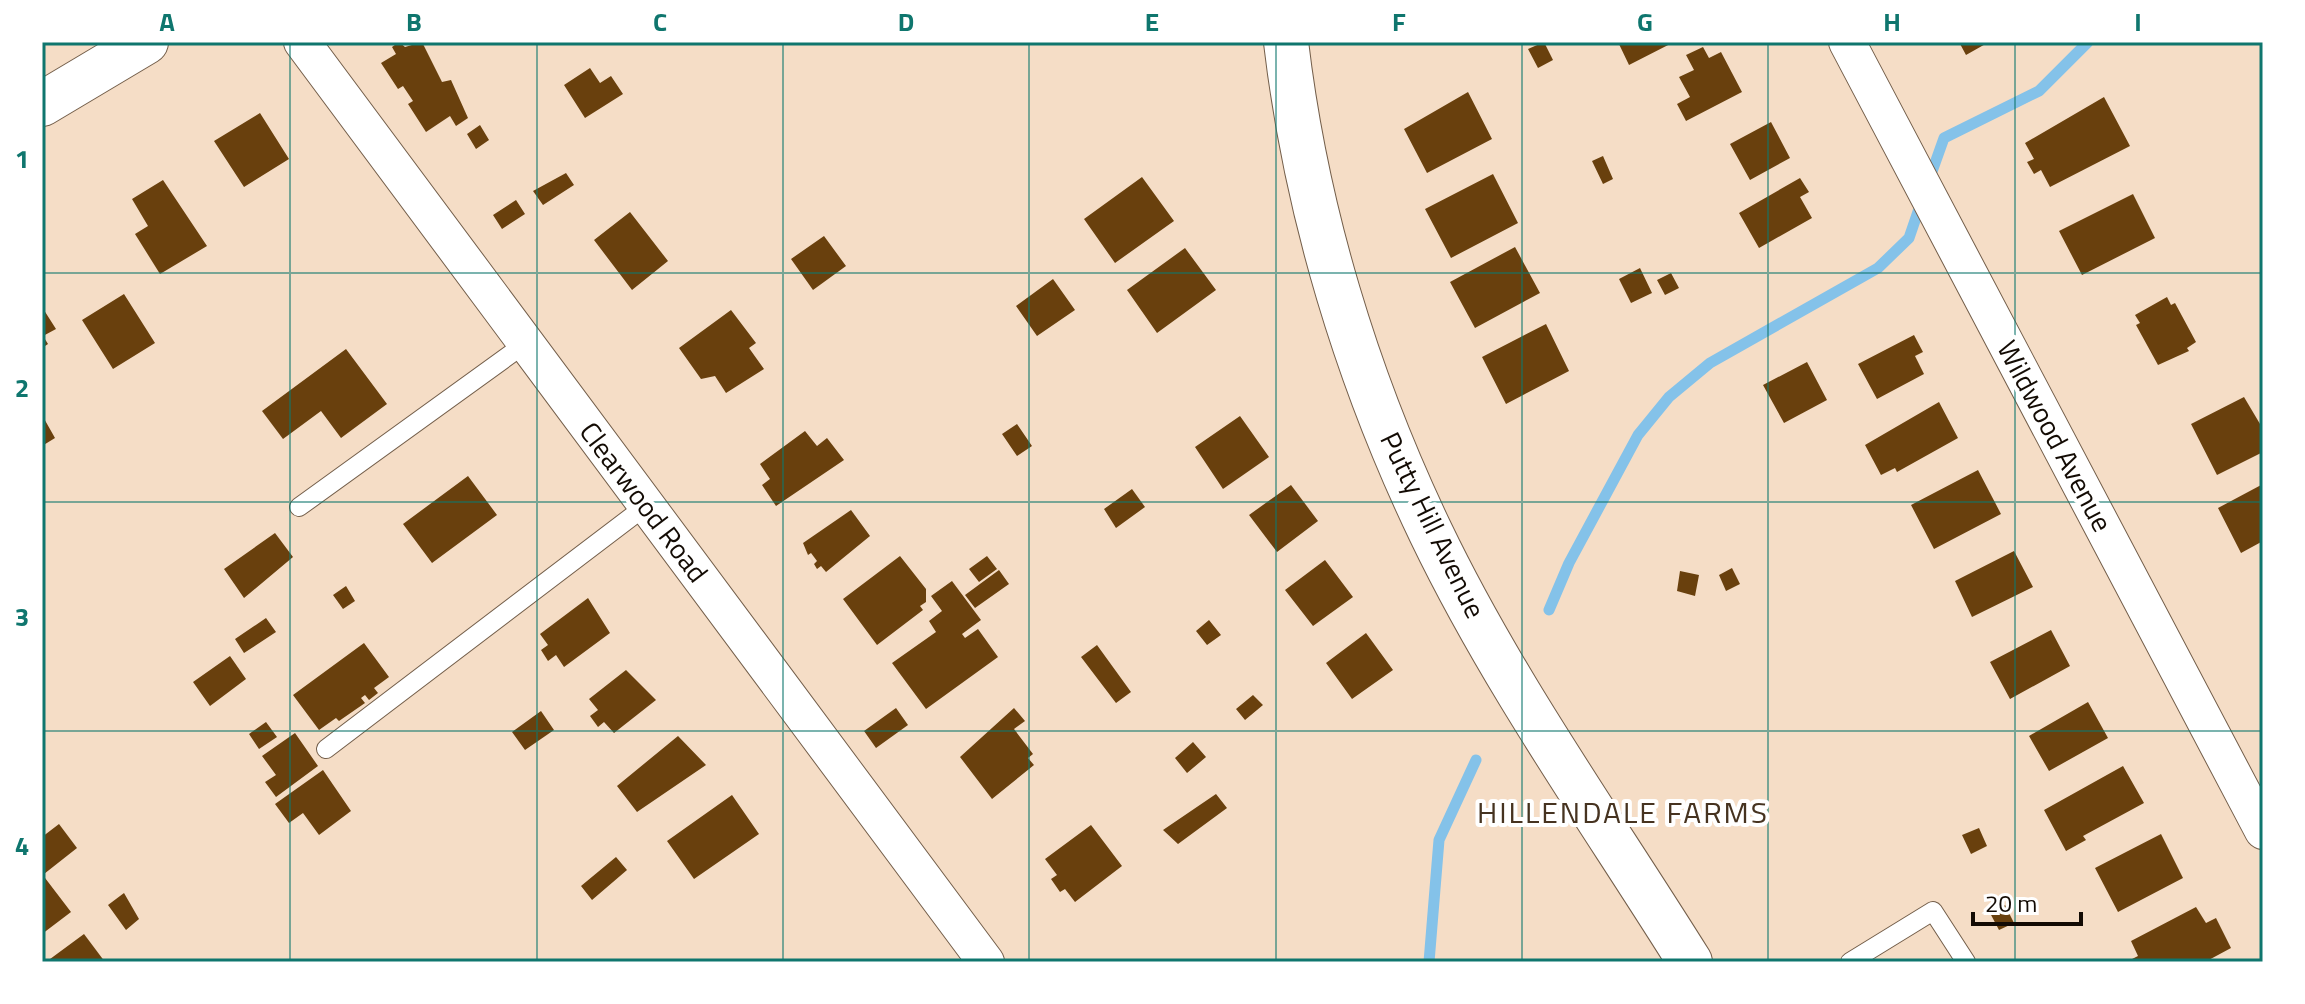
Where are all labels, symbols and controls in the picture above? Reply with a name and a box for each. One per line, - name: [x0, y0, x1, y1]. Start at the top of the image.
- text: A: [159, 2, 175, 41]
- text: B: [406, 2, 422, 41]
- text: C: [653, 2, 667, 41]
- text: D: [898, 2, 914, 41]
- text: E: [1145, 2, 1159, 41]
- text: F: [1392, 2, 1406, 41]
- text: G: [1637, 2, 1653, 41]
- text: H: [1883, 2, 1901, 41]
- text: I: [2134, 2, 2142, 41]
- text: 1: [15, 139, 29, 178]
- street label: Wildwood Avenue: [1987, 332, 2124, 539]
- text: 2: [15, 368, 29, 407]
- street label: Clearwood Road: [569, 412, 719, 591]
- street label: Putty Hill Avenue: [1370, 424, 1497, 625]
- text: 3: [15, 597, 29, 636]
- district label: HILLENDALE FARMS: [1477, 789, 1769, 835]
- text: 4: [15, 826, 29, 865]
- scale bar: [1973, 876, 2081, 926]
- text: 20 m: [1985, 885, 2037, 921]

